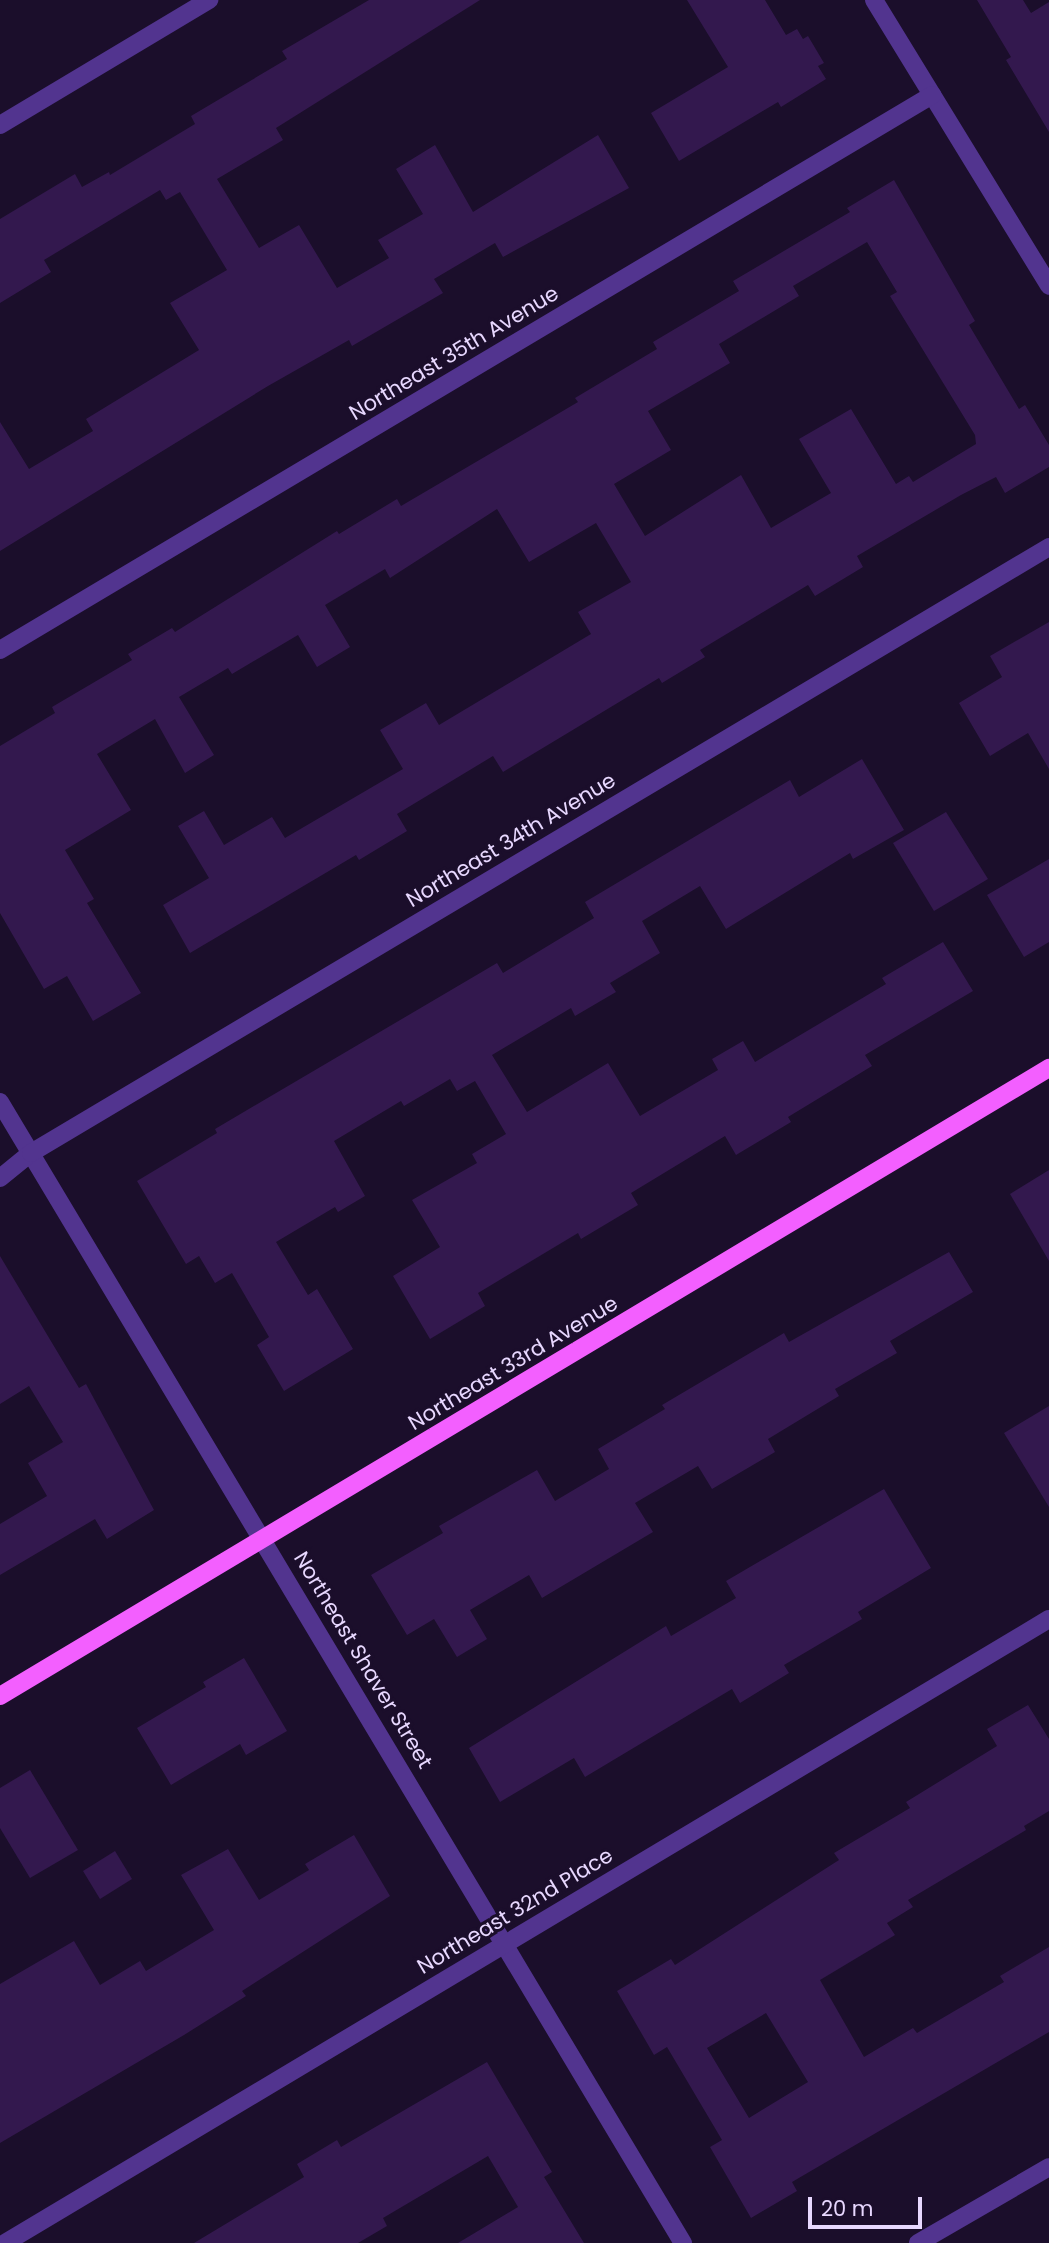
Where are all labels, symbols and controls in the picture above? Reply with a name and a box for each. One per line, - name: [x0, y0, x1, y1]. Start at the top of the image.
- street label: Northeast 35th Avenue: [345, 280, 563, 426]
- street label: Northeast 34th Avenue: [402, 767, 620, 913]
- street label: Northeast 33rd Avenue: [404, 1290, 622, 1436]
- street label: Northeast Shaver Street: [288, 1547, 438, 1773]
- street label: Northeast 32nd Place: [413, 1843, 617, 1979]
- scale bar: [811, 2184, 925, 2228]
- text: 20 m: [821, 2194, 874, 2223]

